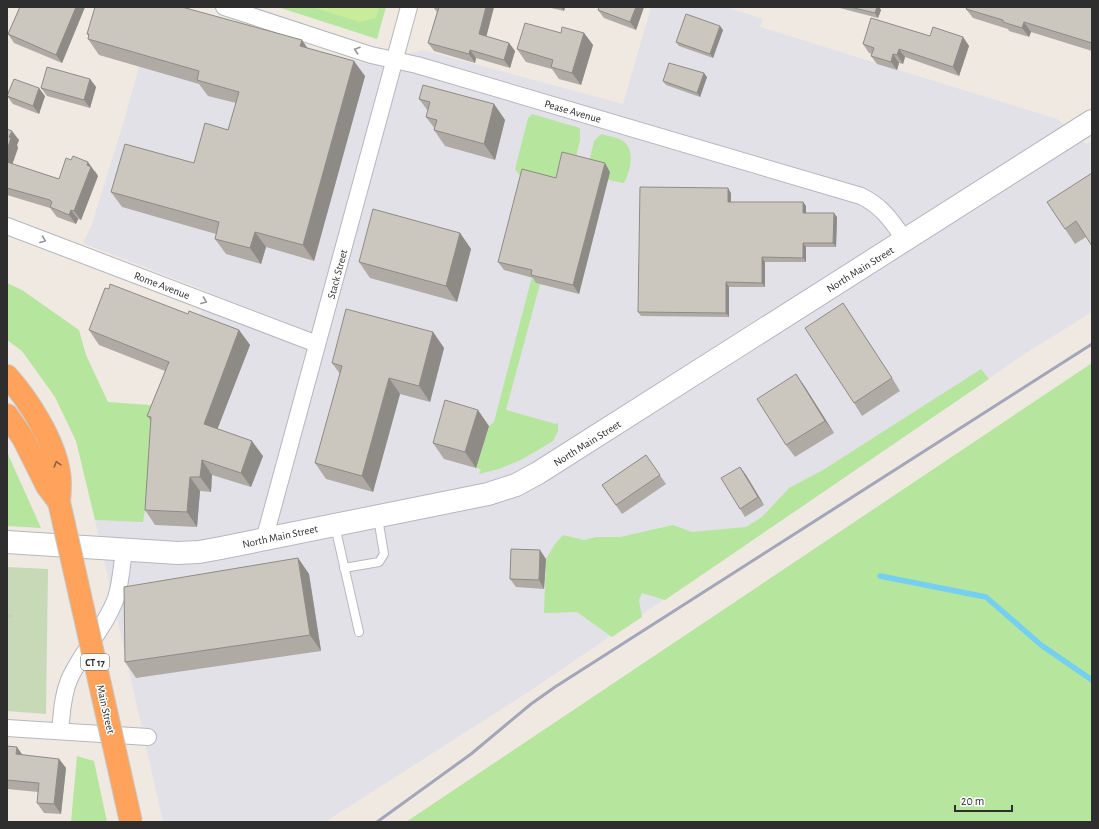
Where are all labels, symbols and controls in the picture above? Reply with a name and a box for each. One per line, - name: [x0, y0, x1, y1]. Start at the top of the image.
- one-way arrow: [354, 46, 361, 55]
- street label: Pease Avenue: [543, 98, 602, 125]
- one-way arrow: [40, 235, 47, 243]
- street label: North Main Street: [825, 244, 896, 294]
- street label: Stack Street: [326, 248, 349, 300]
- street label: Rome Avenue: [132, 270, 191, 301]
- one-way arrow: [201, 296, 208, 304]
- street label: North Main Street: [552, 418, 623, 468]
- one-way arrow: [53, 461, 62, 468]
- street label: North Main Street: [241, 523, 319, 550]
- road number: CT 17: [81, 654, 109, 670]
- street label: Main Street: [95, 684, 117, 735]
- scale bar: [955, 787, 1012, 813]
- text: 20 m: [961, 795, 984, 807]

